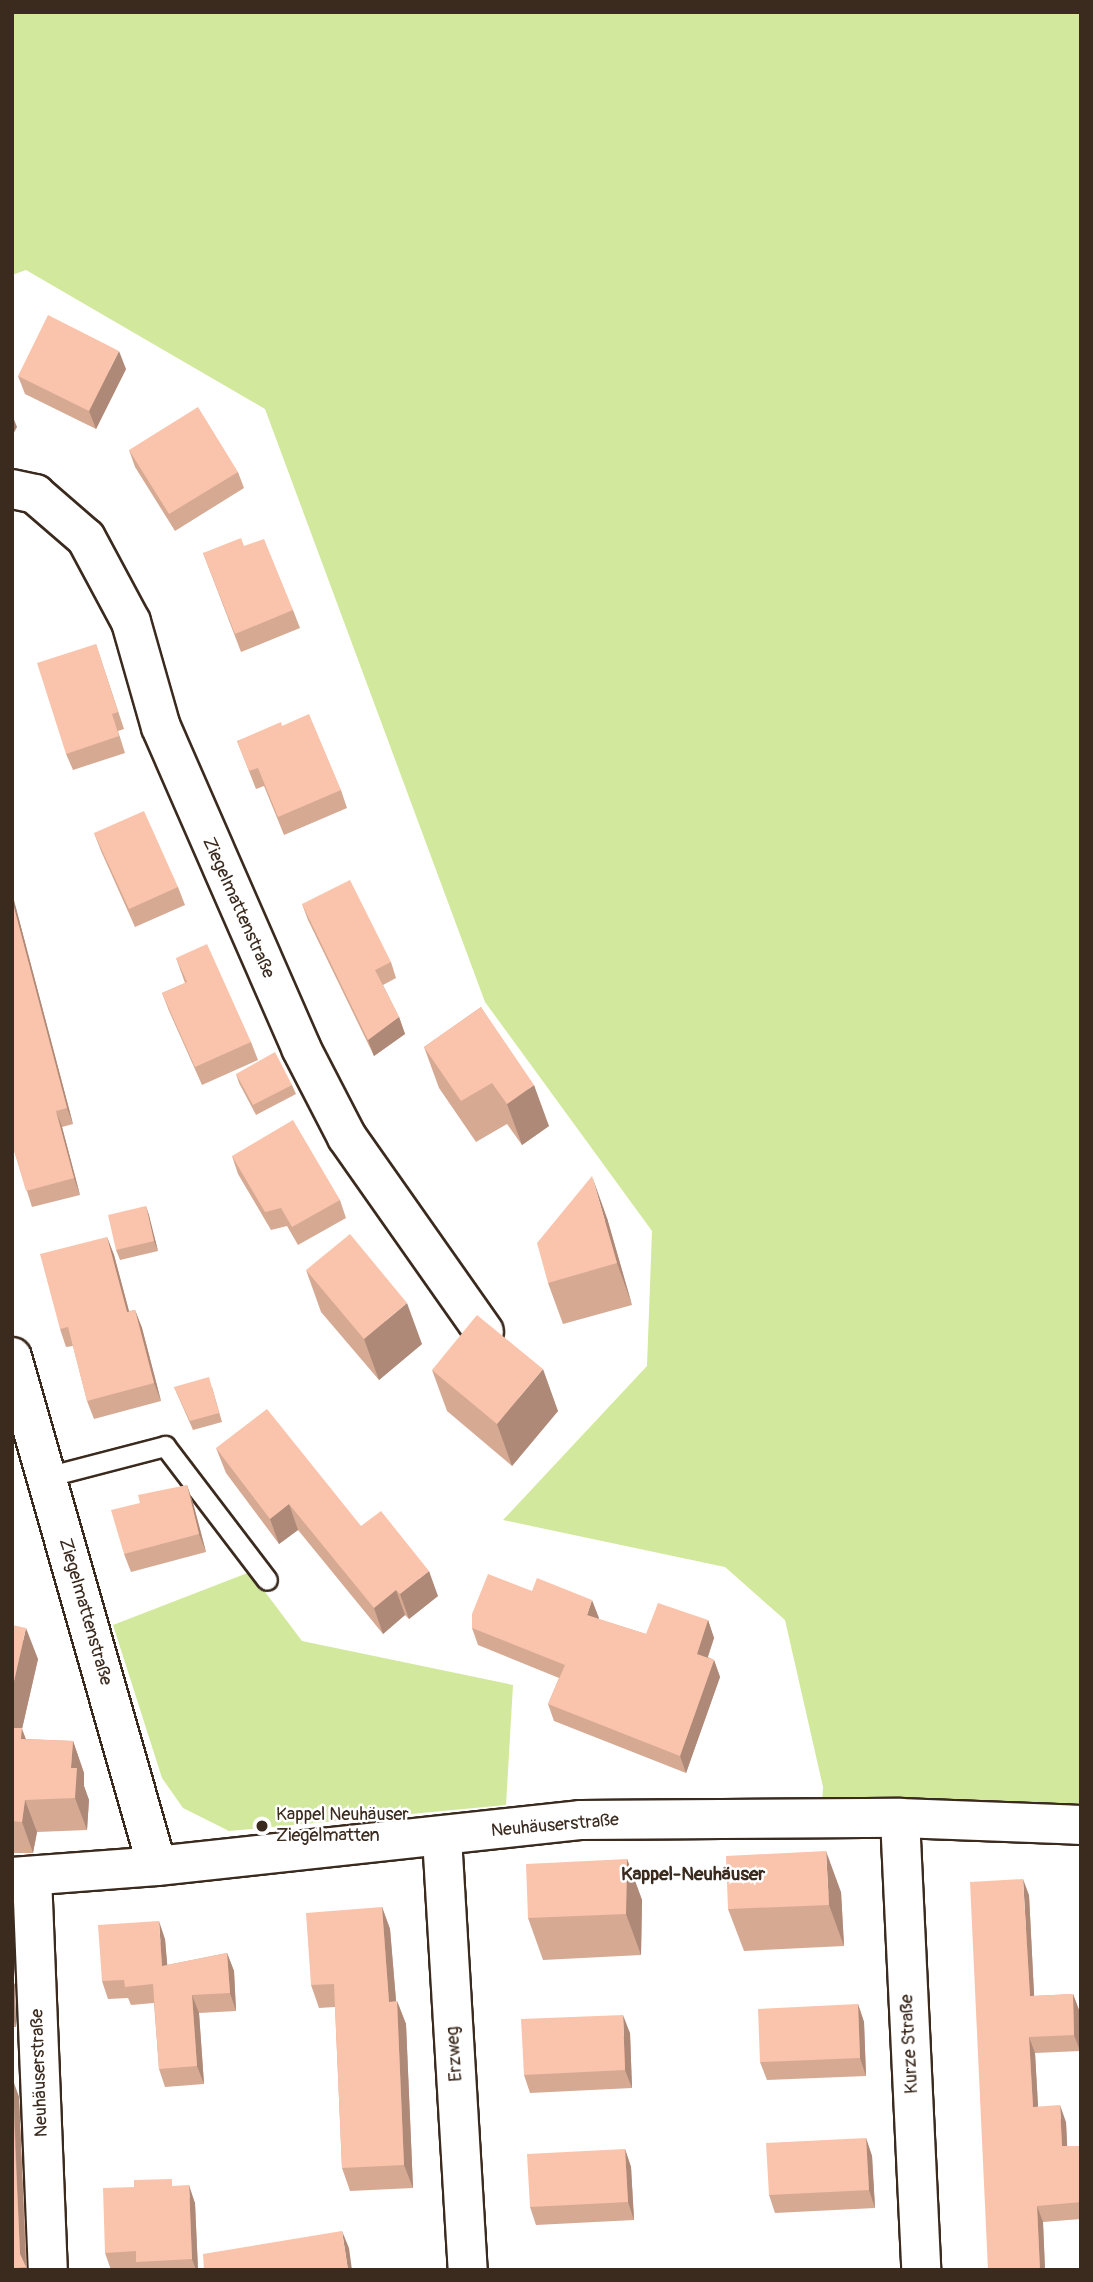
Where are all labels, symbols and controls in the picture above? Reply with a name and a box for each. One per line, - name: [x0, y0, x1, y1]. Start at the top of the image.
- street label: Ziegelmattenstraße: [197, 834, 279, 982]
- street label: Ziegelmattenstraße: [54, 1536, 116, 1688]
- place label: Kappel Neuhäuser Ziegelmatten: [276, 1805, 409, 1848]
- street label: Neuhäuserstraße: [490, 1810, 620, 1842]
- marker: Kappel Neuhäuser Ziegelmatten: [254, 1818, 270, 1834]
- district label: Kappel-Neuhäuser: [621, 1864, 765, 1886]
- street label: Kurze Straße: [897, 1994, 923, 2094]
- street label: Neuhäuserstraße: [27, 2009, 53, 2137]
- street label: Erzweg: [442, 2026, 468, 2082]

